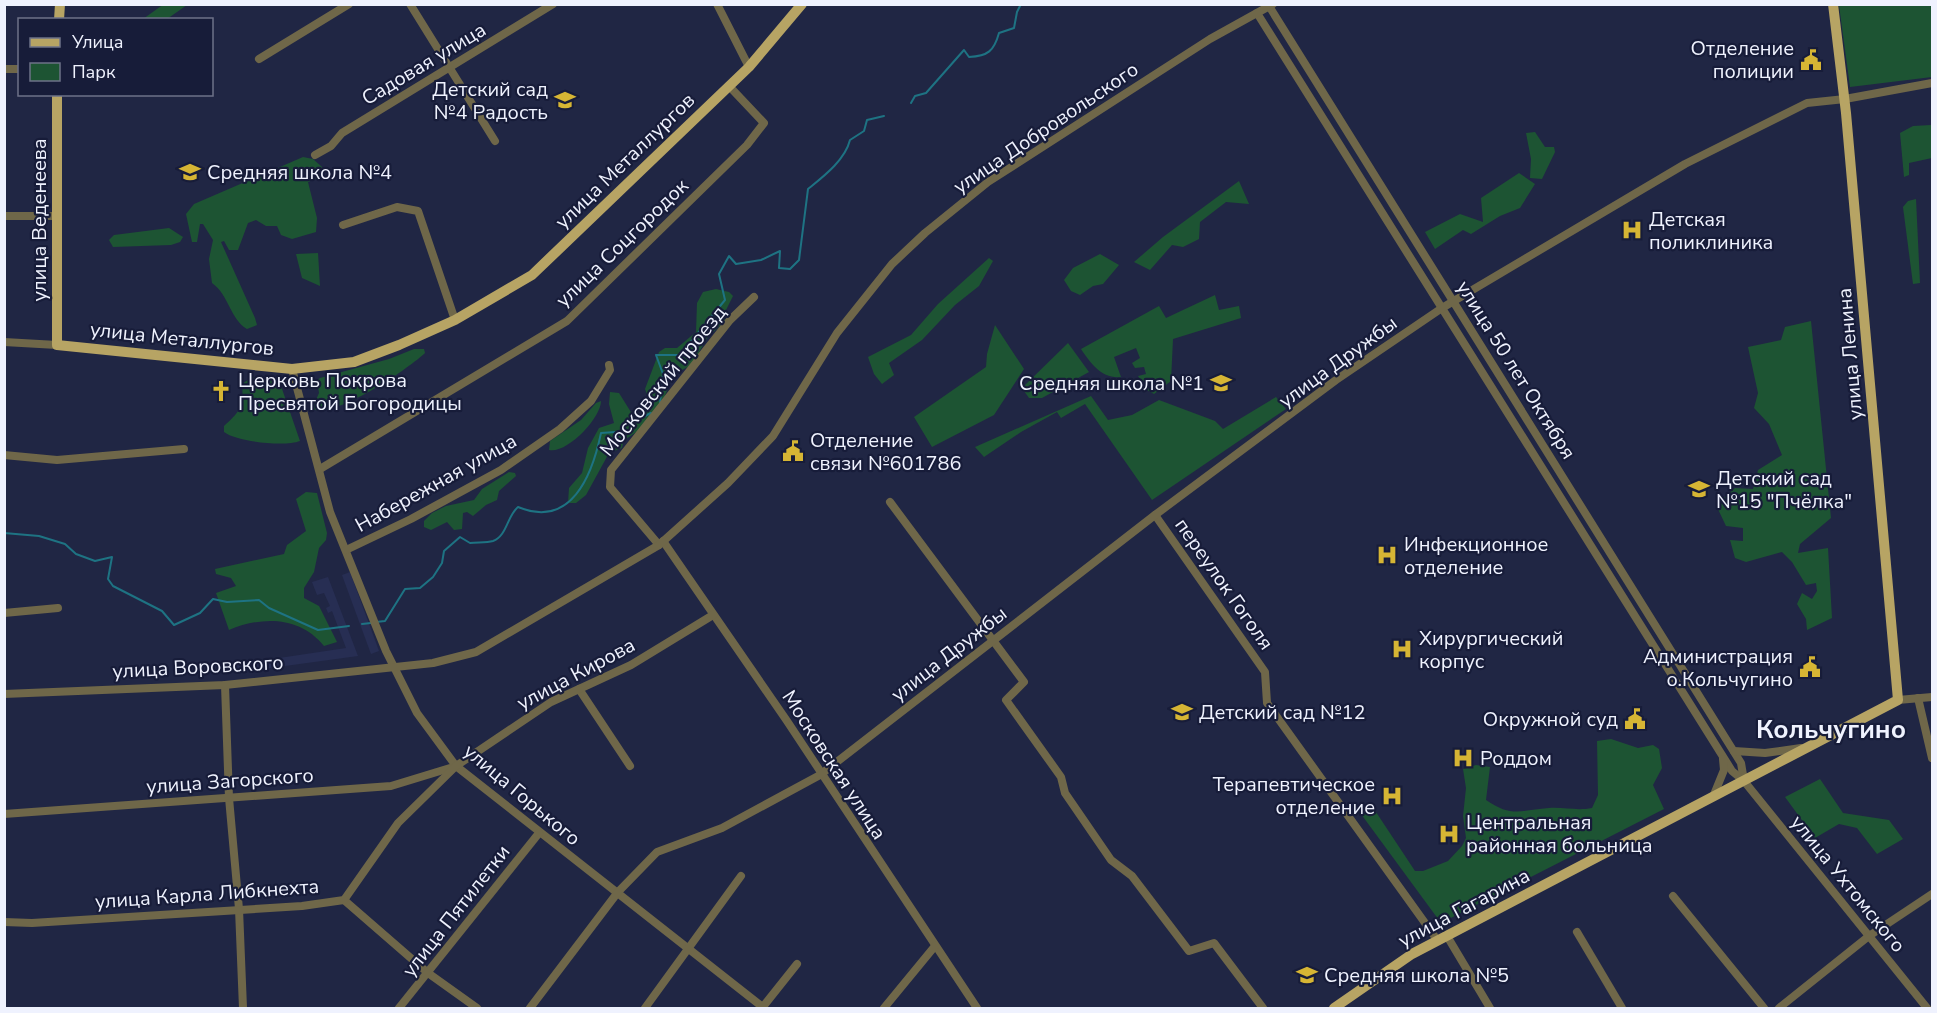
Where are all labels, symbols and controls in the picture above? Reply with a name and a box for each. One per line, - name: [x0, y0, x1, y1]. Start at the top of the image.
- street label: Садовая улица: [357, 16, 491, 112]
- legend: [18, 18, 213, 96]
- text: Улица: [71, 30, 123, 54]
- place label: Отделение полиции: [1691, 35, 1794, 85]
- public building icon: Отделение полиции: [1799, 48, 1823, 72]
- street label: улица Добровольского: [948, 56, 1144, 200]
- text: Парк: [72, 60, 116, 84]
- place label: Детский сад №4 Радость: [432, 76, 548, 126]
- street label: улица Металлургов: [549, 87, 701, 235]
- school or university icon: Детский сад №4 Радость: [553, 88, 577, 112]
- street label: улица Веденеева: [26, 138, 53, 302]
- place label: Средняя школа №4: [207, 159, 392, 186]
- school or university icon: Средняя школа №4: [178, 160, 202, 184]
- street label: улица Соцгородок: [550, 172, 694, 313]
- place label: Детская поликлиника: [1649, 206, 1773, 256]
- hospital icon: Детская поликлиника: [1620, 218, 1644, 242]
- street label: улица 50 лет Октября: [1450, 276, 1582, 464]
- street label: улица Ленина: [1831, 287, 1869, 421]
- street label: Московский проезд: [594, 300, 732, 462]
- street label: улица Дружбы: [1273, 310, 1403, 414]
- street label: улица Металлургов: [89, 316, 275, 362]
- place label: Церковь Покрова Пресвятой Богородицы: [238, 367, 462, 417]
- place label: Средняя школа №1: [1019, 370, 1204, 397]
- school or university icon: Средняя школа №1: [1209, 371, 1233, 395]
- church icon: Церковь Покрова Пресвятой Богородицы: [209, 379, 233, 403]
- street label: Набережная улица: [350, 427, 522, 539]
- place label: Отделение связи №601786: [810, 427, 962, 477]
- public building icon: Отделение связи №601786: [781, 439, 805, 463]
- place label: Детский сад №15 "Пчёлка": [1716, 465, 1852, 515]
- school or university icon: Детский сад №15 "Пчёлка": [1687, 477, 1711, 501]
- street label: переулок Гоголя: [1168, 513, 1280, 655]
- place label: Инфекционное отделение: [1404, 531, 1548, 581]
- hospital icon: Инфекционное отделение: [1375, 543, 1399, 567]
- street label: улица Дружбы: [885, 600, 1013, 708]
- place label: Хирургический корпус: [1419, 625, 1563, 675]
- street label: улица Кирова: [512, 631, 640, 717]
- hospital icon: Хирургический корпус: [1390, 637, 1414, 661]
- place label: Администрация о.Кольчугино: [1643, 643, 1793, 693]
- street label: улица Воровского: [112, 649, 284, 685]
- public building icon: Администрация о.Кольчугино: [1798, 655, 1822, 679]
- street label: Московская улица: [776, 685, 892, 845]
- place label: Детский сад №12: [1199, 699, 1366, 726]
- school or university icon: Детский сад №12: [1170, 700, 1194, 724]
- place label: Окружной суд: [1483, 706, 1618, 733]
- public building icon: Окружной суд: [1623, 707, 1647, 731]
- district label: Кольчугино: [1756, 712, 1906, 747]
- street label: улица Горького: [458, 738, 586, 852]
- place label: Роддом: [1480, 745, 1552, 772]
- hospital icon: Роддом: [1451, 746, 1475, 770]
- street label: улица Загорского: [145, 762, 315, 800]
- place label: Терапевтическое отделение: [1213, 771, 1375, 821]
- hospital icon: Терапевтическое отделение: [1380, 784, 1404, 808]
- place label: Центральная районная больница: [1466, 809, 1653, 859]
- street label: улица Ухтомского: [1784, 810, 1912, 958]
- hospital icon: Центральная районная больница: [1437, 822, 1461, 846]
- street label: улица Пятилетки: [396, 839, 516, 983]
- street label: улица Гагарина: [1393, 862, 1535, 954]
- street label: улица Карла Либкнехта: [94, 873, 320, 915]
- place label: Средняя школа №5: [1324, 962, 1509, 989]
- school or university icon: Средняя школа №5: [1295, 963, 1319, 987]

